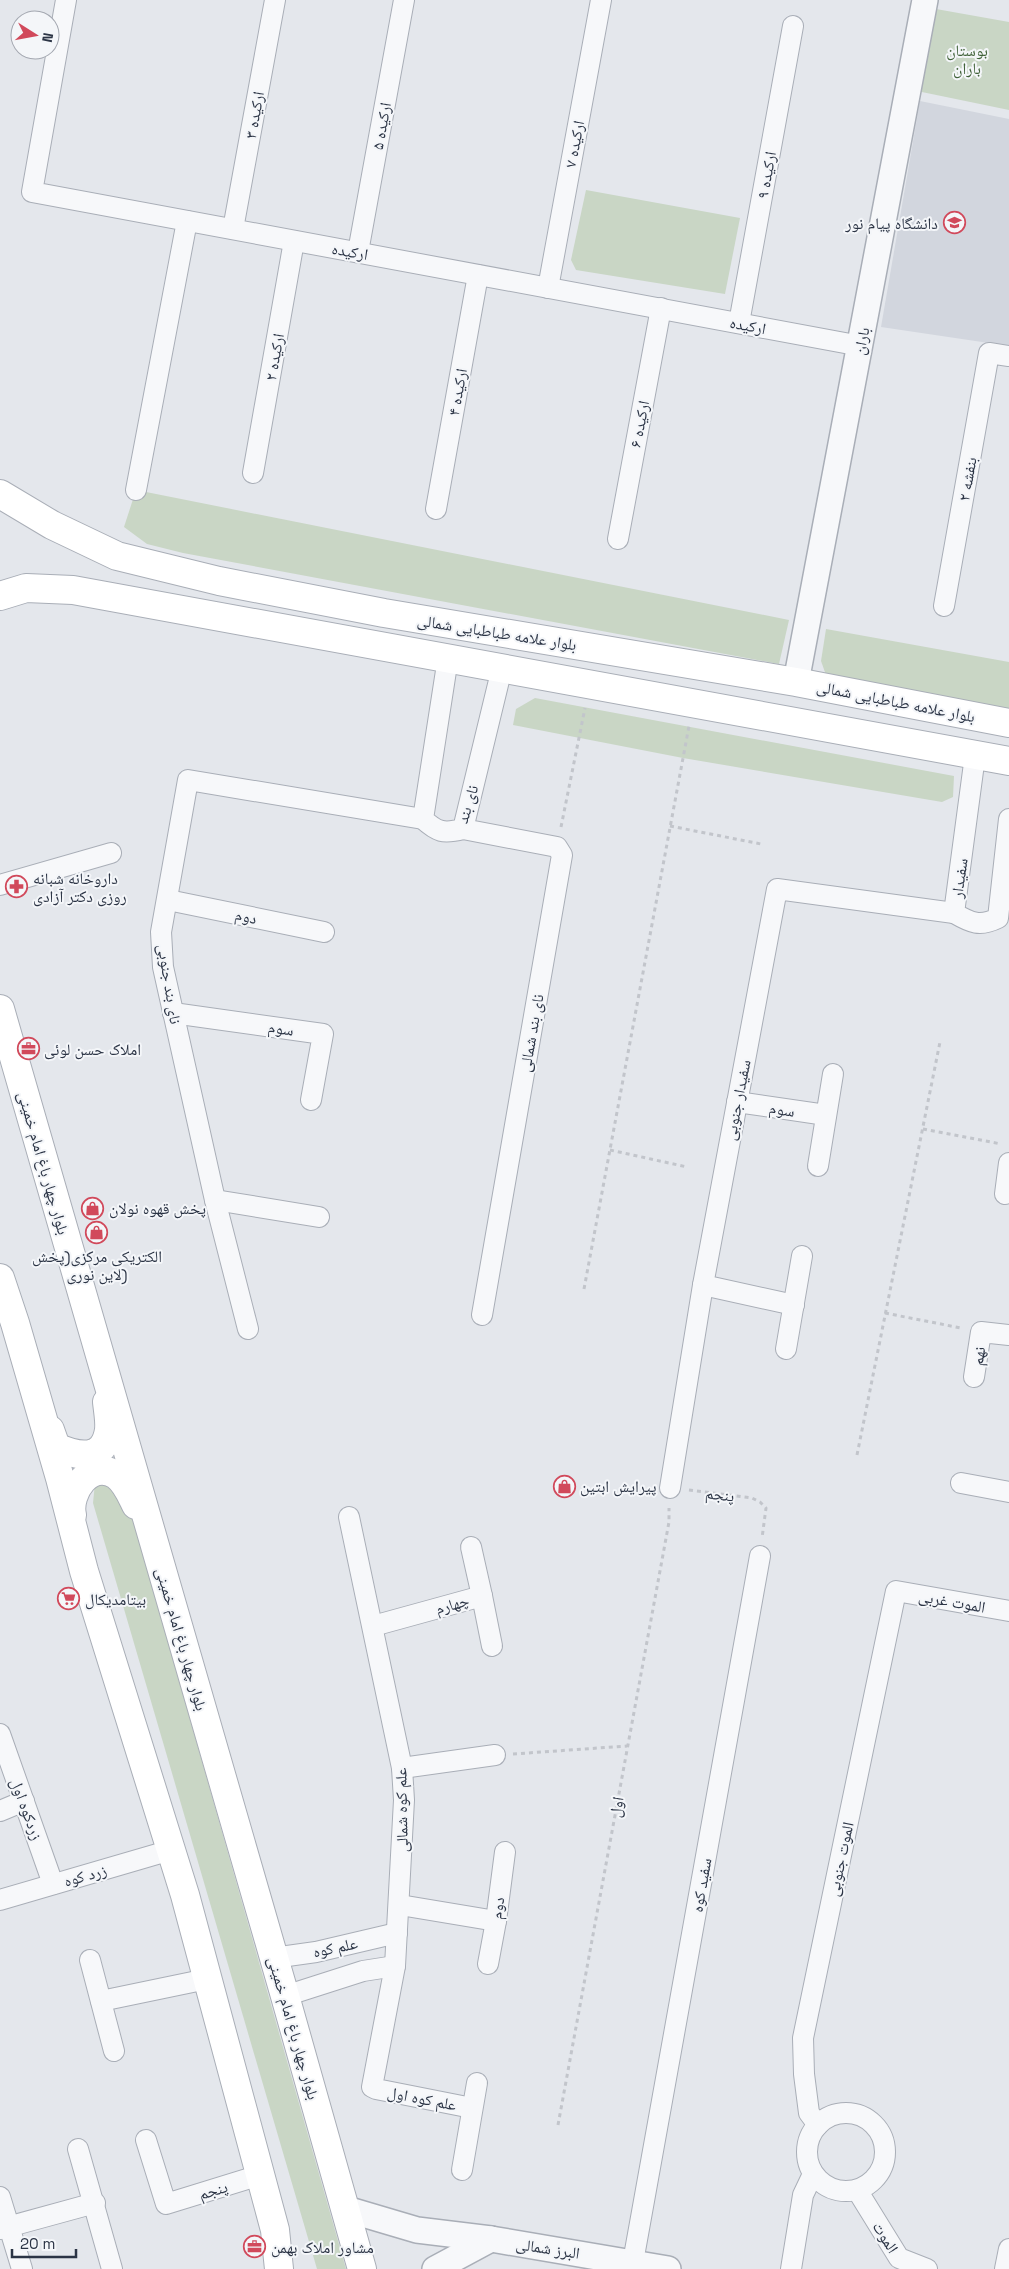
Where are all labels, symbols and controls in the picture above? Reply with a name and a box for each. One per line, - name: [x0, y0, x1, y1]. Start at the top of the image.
- north arrow: [10, 10, 60, 60]
- text: N: [38, 31, 57, 44]
- park label: بوستان باران: [946, 40, 988, 79]
- street label: ارکیده ۳: [240, 90, 269, 140]
- street label: ارکیده ۵: [367, 101, 396, 151]
- street label: ارکیده ۷: [560, 119, 589, 170]
- street label: ارکیده ۹: [752, 150, 781, 200]
- school or university icon: دانشگاه پیام نور: [942, 211, 966, 235]
- place label: دانشگاه پیام نور: [844, 213, 938, 234]
- street label: ارکیده: [330, 238, 370, 265]
- street label: ارکیده: [728, 312, 768, 339]
- street label: باران: [849, 325, 874, 357]
- street label: ارکیده ۲: [260, 332, 289, 382]
- street label: ارکیده ۴: [443, 367, 472, 417]
- street label: ارکیده ۶: [625, 399, 654, 450]
- street label: بنفشه ۲: [953, 455, 982, 503]
- street label: بلوار علامه طباطبایی شمالی: [416, 610, 578, 655]
- street label: بلوار علامه طباطبایی شمالی: [815, 676, 977, 727]
- street label: نای بند: [452, 782, 483, 826]
- street label: سفیدار: [946, 857, 973, 900]
- place label: داروخانه شبانه روزی دکتر آزادی: [33, 868, 127, 907]
- pharmacy icon: داروخانه شبانه روزی دکتر آزادی: [5, 875, 29, 899]
- street label: دوم: [233, 904, 259, 929]
- street label: نای بند جنوبی: [153, 942, 186, 1026]
- street label: نای بند شمالی: [514, 992, 549, 1074]
- street label: سوم: [267, 1016, 295, 1041]
- office icon: املاک حسن لوئی: [16, 1037, 40, 1061]
- place label: املاک حسن لوئی: [44, 1039, 141, 1060]
- street label: سفیدار جنوبی: [719, 1058, 756, 1142]
- street label: بلوار چهار باغ امام خمینی: [13, 1089, 74, 1237]
- street label: سوم: [768, 1097, 796, 1122]
- shop icon: پخش قهوه نولان: [81, 1196, 105, 1220]
- place label: پخش قهوه نولان: [109, 1198, 206, 1219]
- shop icon: الکتریکی مرکزی(پخش لاین نوری): [85, 1220, 109, 1244]
- place label: الکتریکی مرکزی(پخش لاین نوری): [32, 1246, 162, 1285]
- street label: نهم: [967, 1345, 990, 1367]
- shop icon: پیرایش ابتین: [552, 1474, 576, 1498]
- place label: پیرایش ابتین: [580, 1476, 657, 1497]
- street label: پنجم: [704, 1482, 736, 1507]
- street label: بلوار چهار باغ امام خمینی: [151, 1565, 212, 1713]
- street label: الموت غربی: [917, 1585, 987, 1618]
- supermarket icon: بیتامدیکال: [57, 1587, 81, 1611]
- place label: بیتامدیکال: [85, 1589, 146, 1610]
- street label: چهارم: [433, 1590, 472, 1619]
- street label: علم کوه شمالی: [390, 1767, 413, 1853]
- street label: زردکوه اول: [6, 1775, 47, 1843]
- street label: اول: [604, 1795, 629, 1819]
- street label: الموت جنوبی: [822, 1820, 859, 1898]
- street label: سفید کوه: [686, 1856, 717, 1914]
- street label: زرد کوه: [61, 1859, 109, 1892]
- street label: دوم: [486, 1896, 509, 1920]
- street label: علم کوه: [311, 1933, 359, 1962]
- street label: بلوار چهار باغ امام خمینی: [263, 1954, 324, 2102]
- street label: علم کوه اول: [385, 2081, 458, 2115]
- street label: پنجم: [196, 2176, 230, 2205]
- street label: الموت: [868, 2217, 903, 2257]
- scale bar: [12, 2226, 76, 2258]
- street label: البرز شمالی: [515, 2233, 581, 2264]
- text: 20 m: [20, 2234, 55, 2253]
- office icon: مشاور املاک بهمن: [243, 2235, 267, 2259]
- place label: مشاور املاک بهمن: [271, 2237, 374, 2258]

